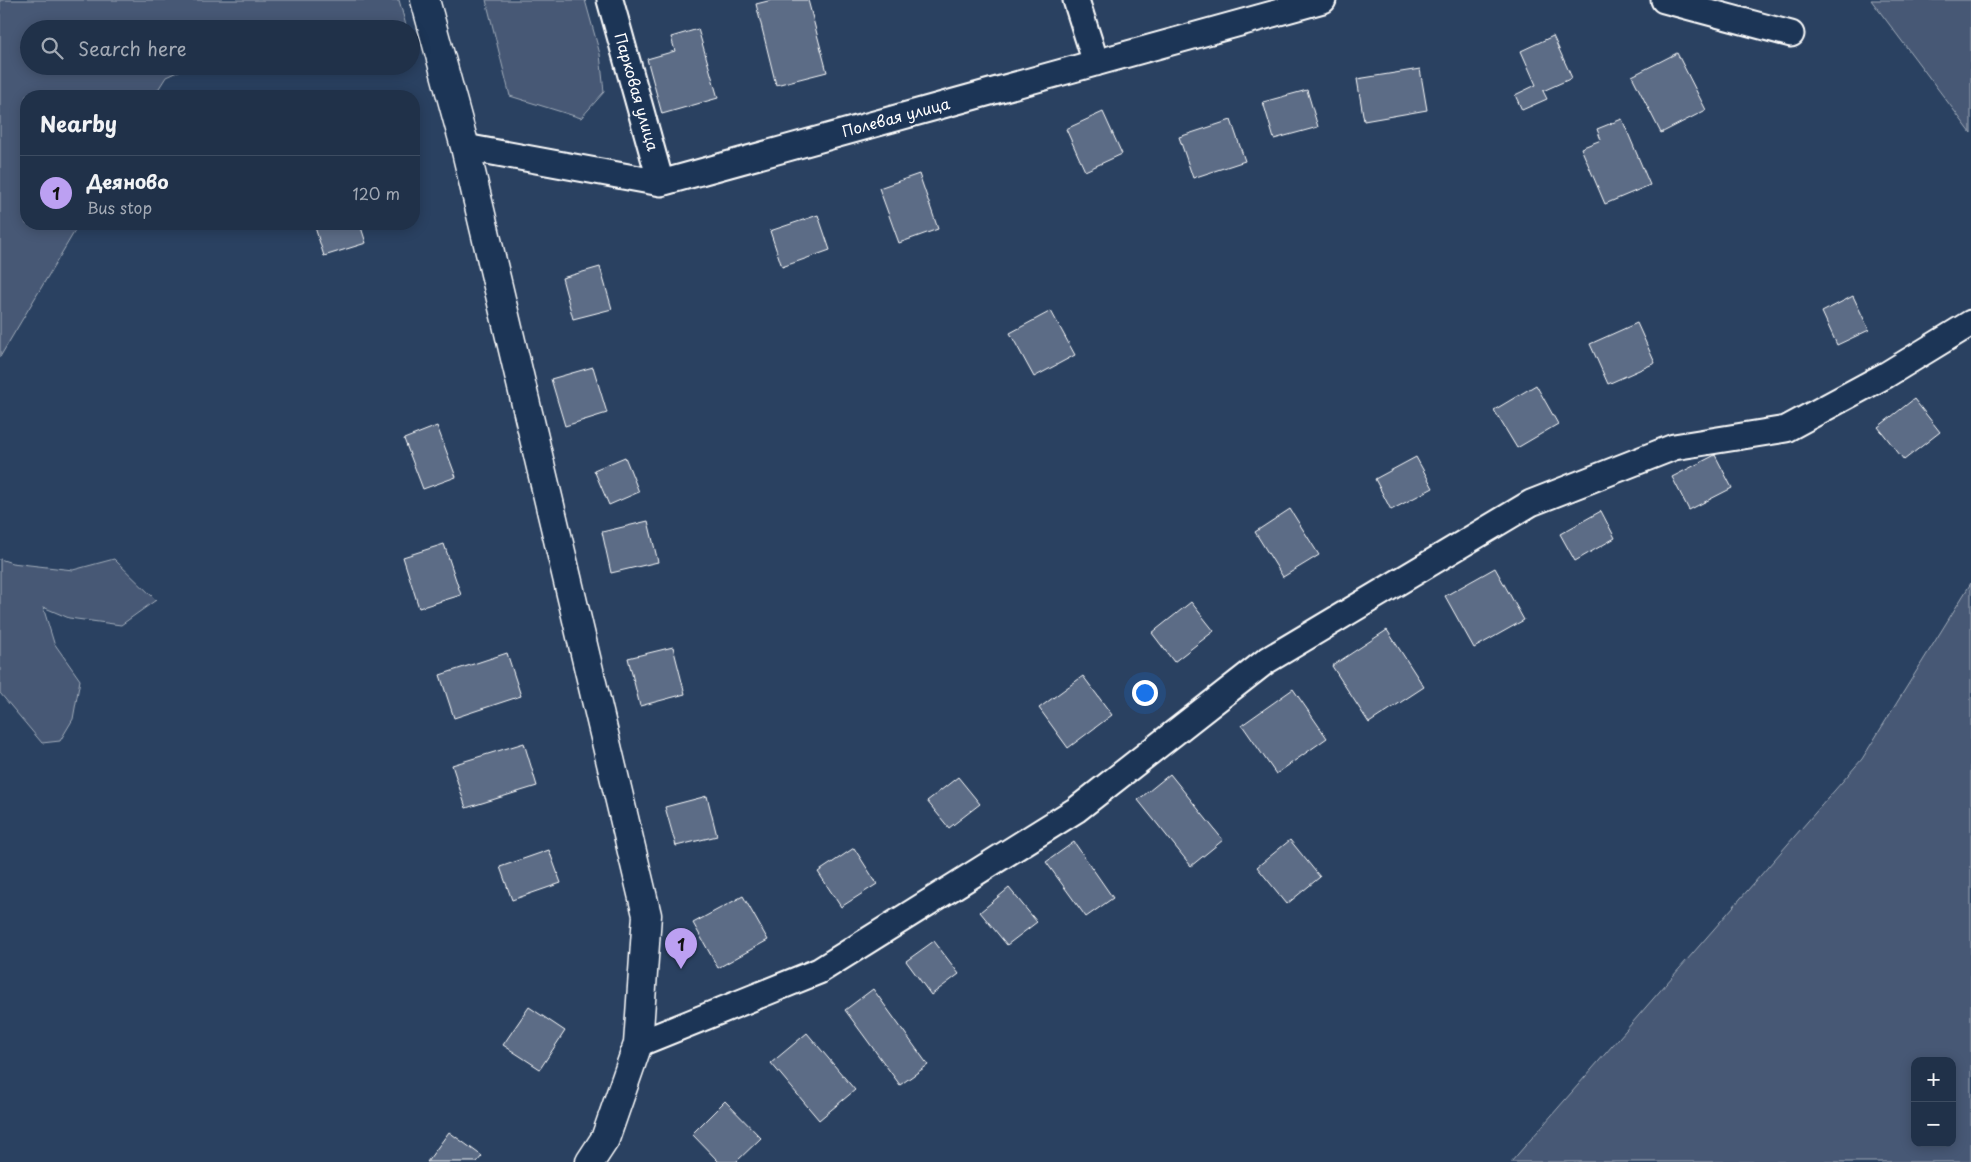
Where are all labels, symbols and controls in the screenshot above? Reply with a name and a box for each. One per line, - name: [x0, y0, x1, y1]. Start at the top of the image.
- search box: [20, 20, 420, 75]
- street label: Парковая улица: [610, 30, 665, 154]
- icon: search: [38, 34, 66, 62]
- text: Search here: [78, 34, 187, 62]
- street label: Полевая улица: [839, 91, 953, 142]
- text: Nearby: [40, 107, 117, 139]
- text: Деяново: [87, 167, 169, 195]
- text: 1: [52, 181, 60, 205]
- text: 120 m: [353, 181, 400, 205]
- text: Bus stop: [87, 195, 152, 219]
- your location: [1132, 680, 1158, 706]
- pin: 1: [665, 928, 697, 969]
- map controls: [1911, 1057, 1956, 1147]
- button: +: [1911, 1057, 1956, 1102]
- button: −: [1911, 1102, 1956, 1147]

